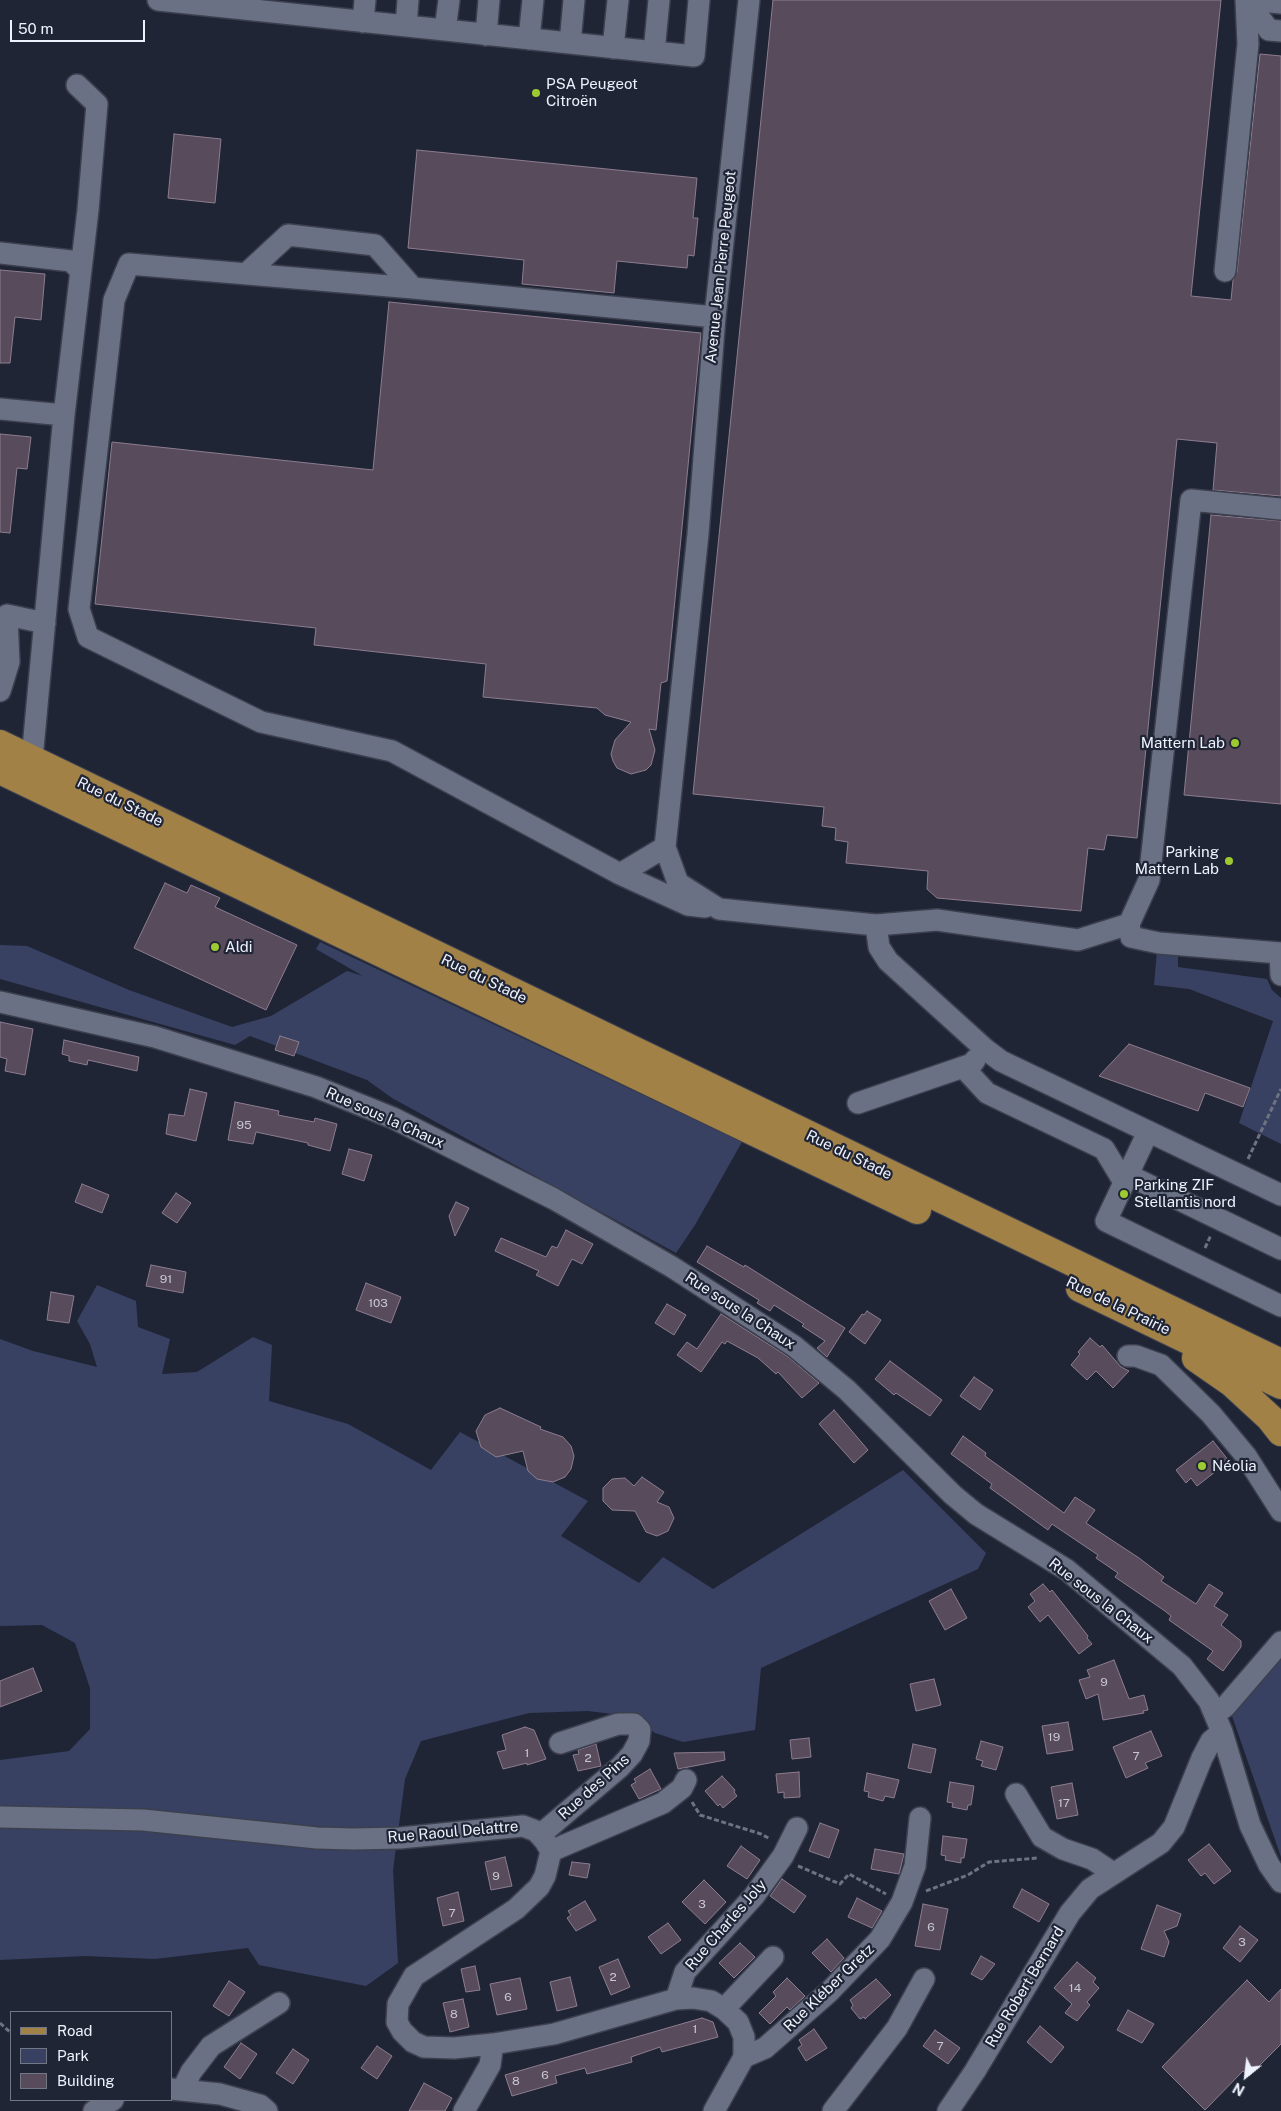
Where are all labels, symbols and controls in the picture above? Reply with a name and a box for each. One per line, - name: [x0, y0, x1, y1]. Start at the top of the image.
- scale bar: [12, 10, 148, 42]
- text: 50 m: [18, 20, 53, 37]
- place label: PSA Peugeot Citroën: [546, 75, 638, 110]
- marker: PSA Peugeot Citroën: [530, 87, 542, 99]
- street label: Avenue Jean Pierre Peugeot: [702, 170, 740, 364]
- place label: Mattern Lab: [1141, 734, 1225, 752]
- marker: Mattern Lab: [1229, 737, 1241, 749]
- street label: Rue du Stade: [74, 773, 166, 831]
- place label: Parking Mattern Lab: [1135, 843, 1219, 878]
- marker: Parking Mattern Lab: [1223, 855, 1235, 867]
- place label: Aldi: [225, 938, 253, 956]
- marker: Aldi: [209, 941, 221, 953]
- street label: Rue du Stade: [438, 950, 530, 1008]
- street label: Rue sous la Chaux: [323, 1084, 447, 1152]
- house number: 95: [236, 1118, 252, 1132]
- street label: Rue du Stade: [803, 1126, 895, 1184]
- place label: Parking ZIF Stellantis nord: [1134, 1176, 1236, 1211]
- marker: Parking ZIF Stellantis nord: [1118, 1188, 1130, 1200]
- street label: Rue sous la Chaux: [682, 1269, 798, 1353]
- house number: 91: [160, 1272, 172, 1286]
- street label: Rue de la Prairie: [1063, 1273, 1173, 1339]
- house number: 103: [368, 1296, 388, 1310]
- place label: Néolia: [1212, 1457, 1257, 1475]
- marker: Néolia: [1196, 1460, 1208, 1472]
- street label: Rue sous la Chaux: [1045, 1555, 1157, 1647]
- house number: 9: [1100, 1675, 1108, 1689]
- house number: 19: [1048, 1730, 1060, 1744]
- house number: 1: [525, 1746, 529, 1760]
- house number: 7: [1132, 1749, 1140, 1763]
- street label: Rue des Pins: [555, 1751, 633, 1823]
- house number: 2: [584, 1751, 592, 1765]
- house number: 17: [1058, 1796, 1070, 1810]
- street label: Rue Raoul Delattre: [387, 1817, 519, 1847]
- house number: 9: [492, 1869, 500, 1883]
- street label: Rue Charles Joly: [682, 1876, 770, 1974]
- house number: 3: [698, 1897, 706, 1911]
- house number: 7: [448, 1906, 456, 1920]
- house number: 6: [927, 1920, 935, 1934]
- street label: Rue Robert Bernard: [982, 1923, 1068, 2051]
- house number: 3: [1238, 1935, 1246, 1949]
- street label: Rue Kléber Gretz: [780, 1940, 878, 2036]
- house number: 2: [609, 1970, 617, 1984]
- house number: 14: [1069, 1981, 1081, 1995]
- house number: 6: [504, 1990, 512, 2004]
- house number: 8: [450, 2007, 458, 2021]
- legend: [10, 2011, 172, 2101]
- text: Road: [57, 2022, 93, 2039]
- house number: 1: [693, 2022, 697, 2036]
- house number: 7: [936, 2039, 944, 2053]
- text: Park: [57, 2047, 89, 2064]
- north arrow: [1221, 2051, 1271, 2101]
- house number: 6: [541, 2068, 549, 2082]
- text: Building: [57, 2072, 115, 2089]
- house number: 8: [512, 2074, 520, 2088]
- text: N: [1230, 2079, 1247, 2099]

